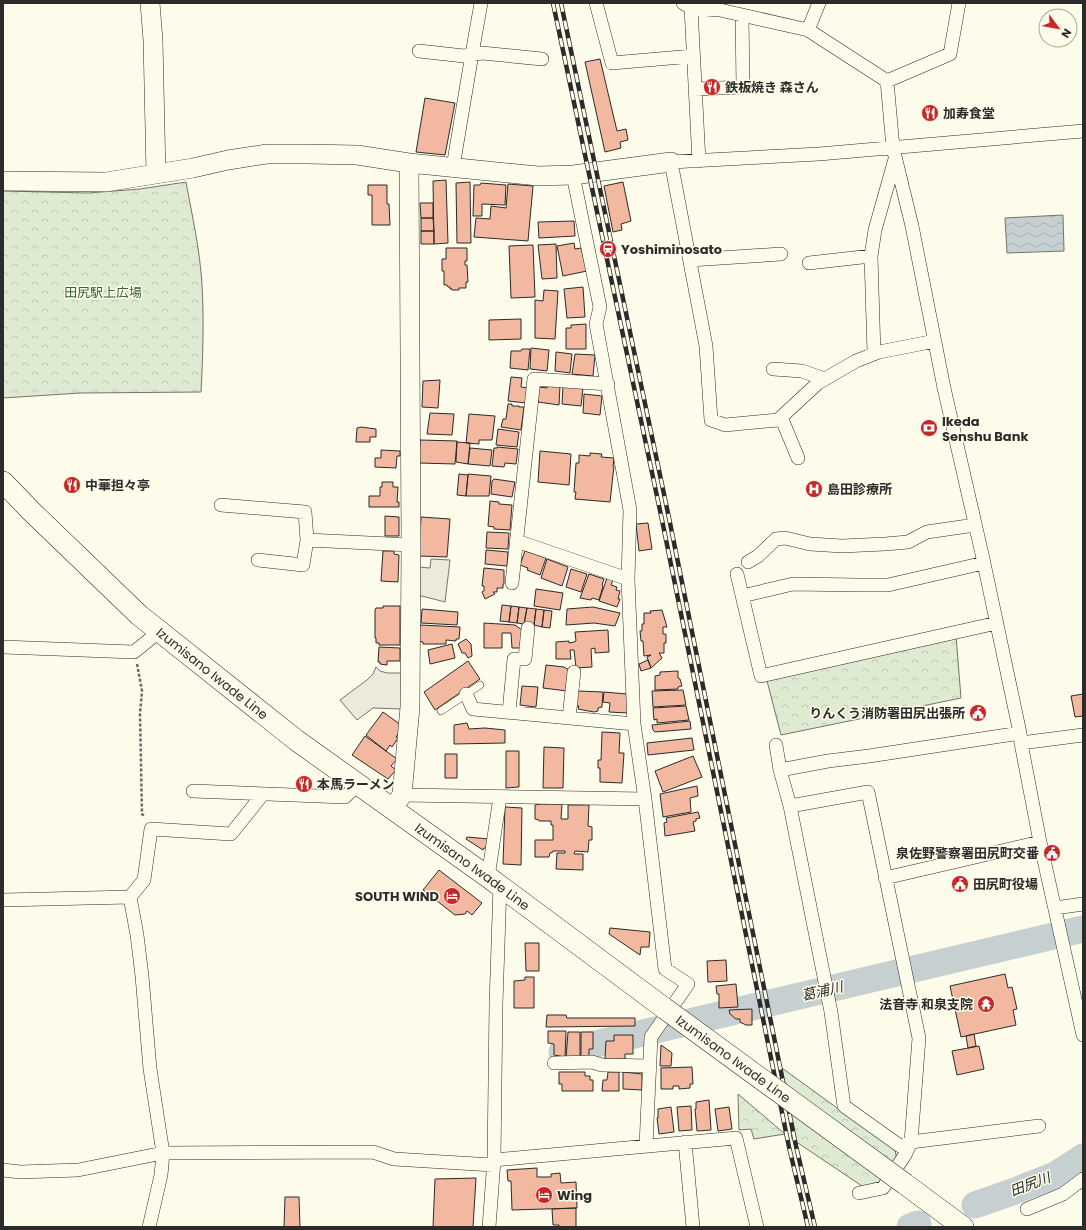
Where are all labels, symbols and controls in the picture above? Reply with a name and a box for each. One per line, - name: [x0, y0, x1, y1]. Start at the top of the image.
- north arrow: [1038, 8, 1078, 48]
- text: N: [1058, 26, 1075, 41]
- restaurant icon: 鉄板焼き 森さん: [702, 77, 722, 97]
- place label: 鉄板焼き 森さん: [725, 78, 819, 97]
- restaurant icon: 加寿食堂: [920, 103, 940, 123]
- place label: 加寿食堂: [943, 104, 995, 123]
- station icon: Yoshiminosato: [598, 239, 618, 259]
- place label: Yoshiminosato: [621, 240, 722, 259]
- park label: 田尻駅上広場: [64, 283, 142, 302]
- place label: Ikeda Senshu Bank: [942, 412, 1029, 446]
- bank icon: Ikeda Senshu Bank: [919, 418, 939, 438]
- restaurant icon: 中華担々亭: [62, 475, 82, 495]
- place label: 中華担々亭: [85, 476, 150, 495]
- hospital icon: 島田診療所: [804, 479, 824, 499]
- place label: 島田診療所: [827, 480, 892, 499]
- street label: Izumisano Iwade Line: [152, 623, 272, 724]
- public building icon: りんくう消防署田尻出張所: [968, 703, 988, 723]
- place label: りんくう消防署田尻出張所: [809, 704, 965, 723]
- restaurant icon: 本馬ラーメン: [294, 774, 314, 794]
- place label: 本馬ラーメン: [317, 775, 394, 794]
- street label: Izumisano Iwade Line: [411, 818, 534, 915]
- public building icon: 泉佐野警察署田尻町交番: [1042, 843, 1062, 863]
- place label: 泉佐野警察署田尻町交番: [896, 844, 1039, 863]
- public building icon: 田尻町役場: [950, 874, 970, 894]
- place label: 田尻町役場: [973, 875, 1038, 894]
- hotel icon: SOUTH WIND: [442, 886, 462, 906]
- place label: SOUTH WIND: [355, 887, 440, 906]
- water label: 葛浦川: [799, 976, 847, 1005]
- temple icon: 法音寺 和泉支院: [976, 994, 996, 1014]
- place label: 法音寺 和泉支院: [879, 995, 973, 1014]
- street label: Izumisano Iwade Line: [672, 1010, 795, 1107]
- water label: 田尻川: [1007, 1166, 1055, 1201]
- hotel icon: Wing: [534, 1185, 554, 1205]
- place label: Wing: [557, 1186, 592, 1205]

